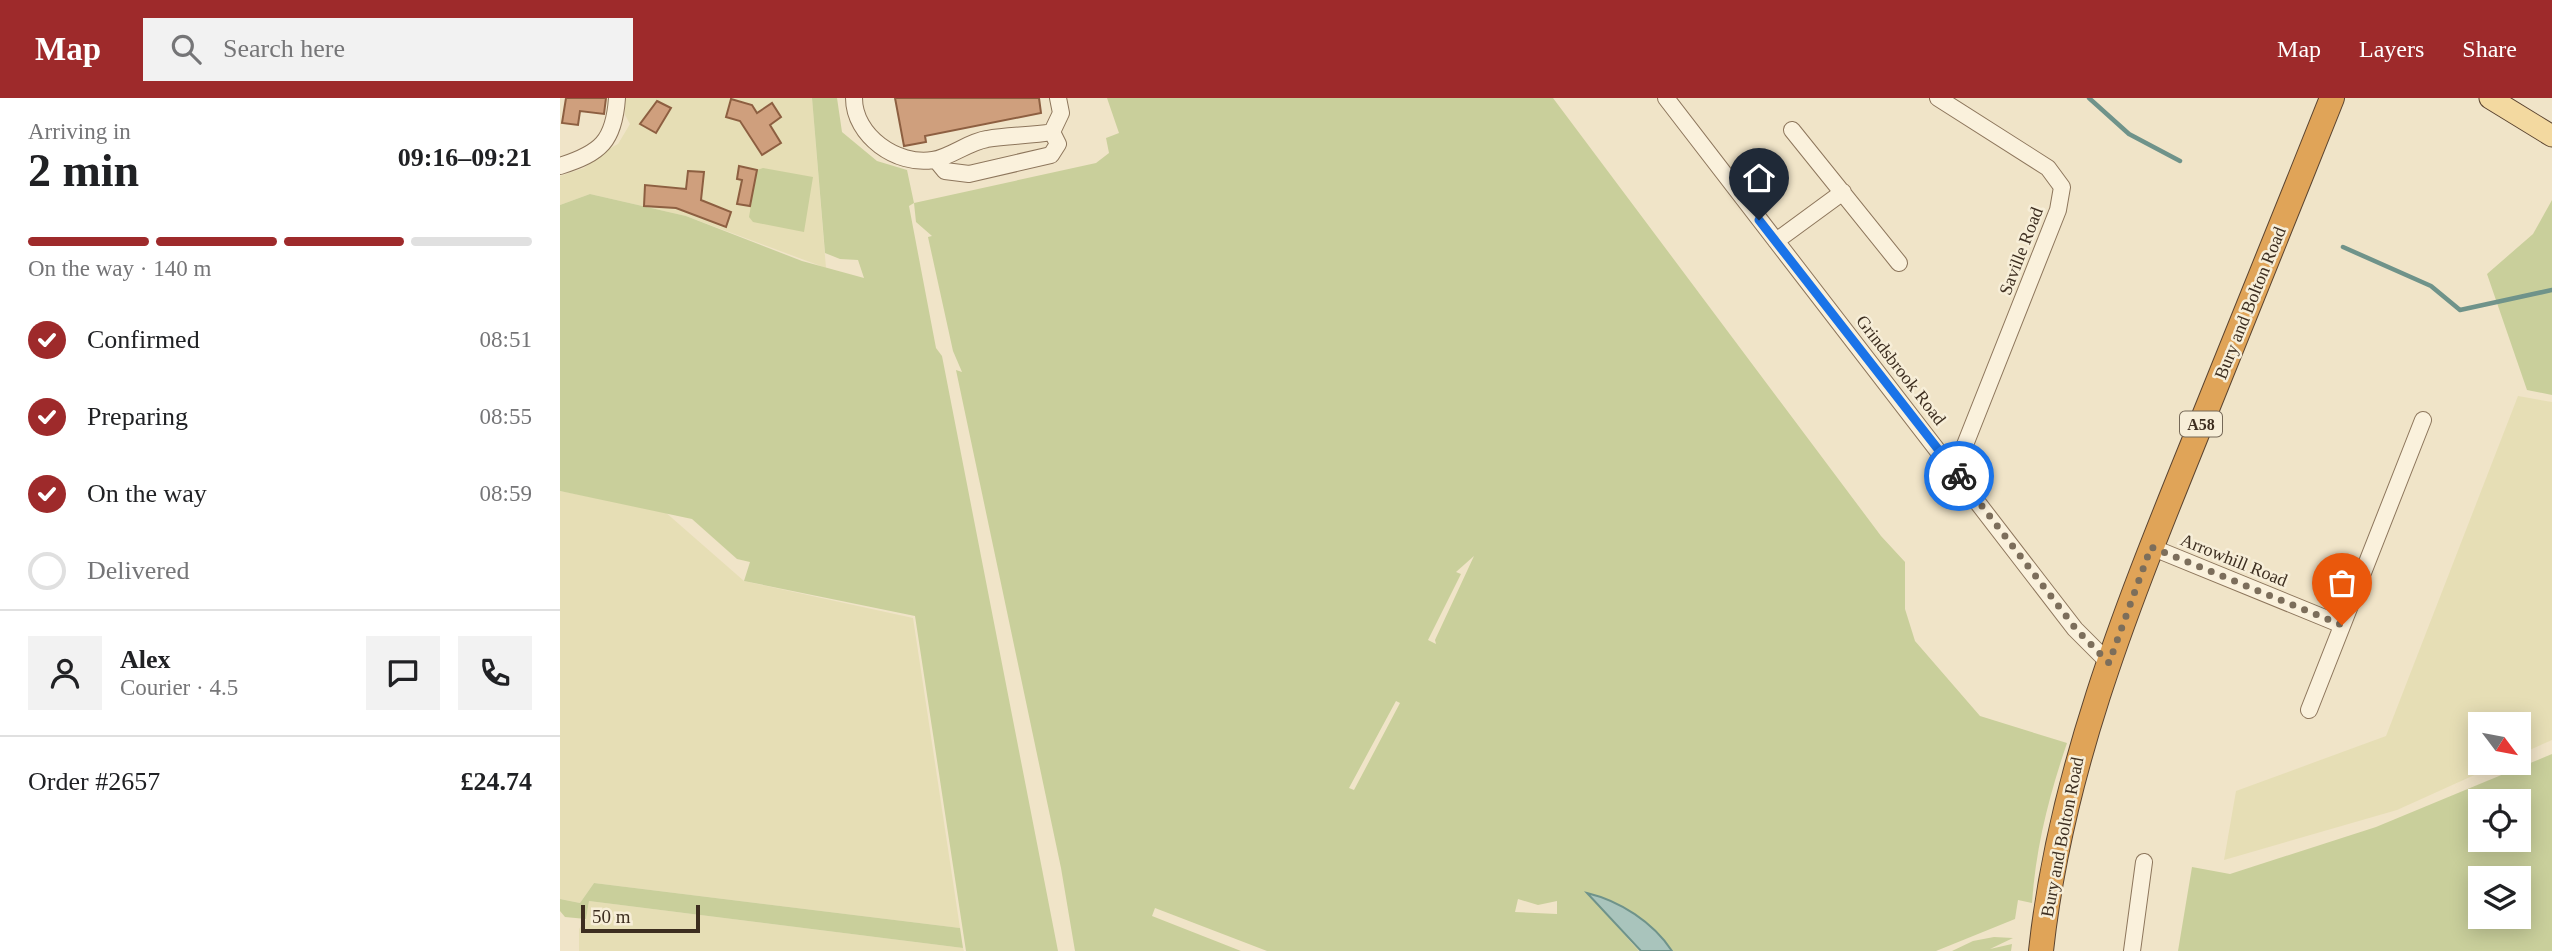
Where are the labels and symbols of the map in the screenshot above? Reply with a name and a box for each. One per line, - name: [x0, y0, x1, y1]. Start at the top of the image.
- pin: [1729, 148, 1789, 220]
- street label: Saville Road: [1995, 204, 2047, 298]
- street label: Bury and Bolton Road: [2210, 224, 2290, 382]
- street label: Grindsbrook Road: [1852, 311, 1950, 429]
- road number: A58: [2180, 412, 2222, 436]
- courier: [1924, 441, 1994, 511]
- street label: Arrowhill Road: [2178, 529, 2290, 591]
- pin: [2312, 553, 2372, 625]
- north arrow: [2468, 712, 2530, 775]
- street label: Bury and Bolton Road: [2037, 755, 2087, 919]
- scale bar: [581, 902, 700, 934]

